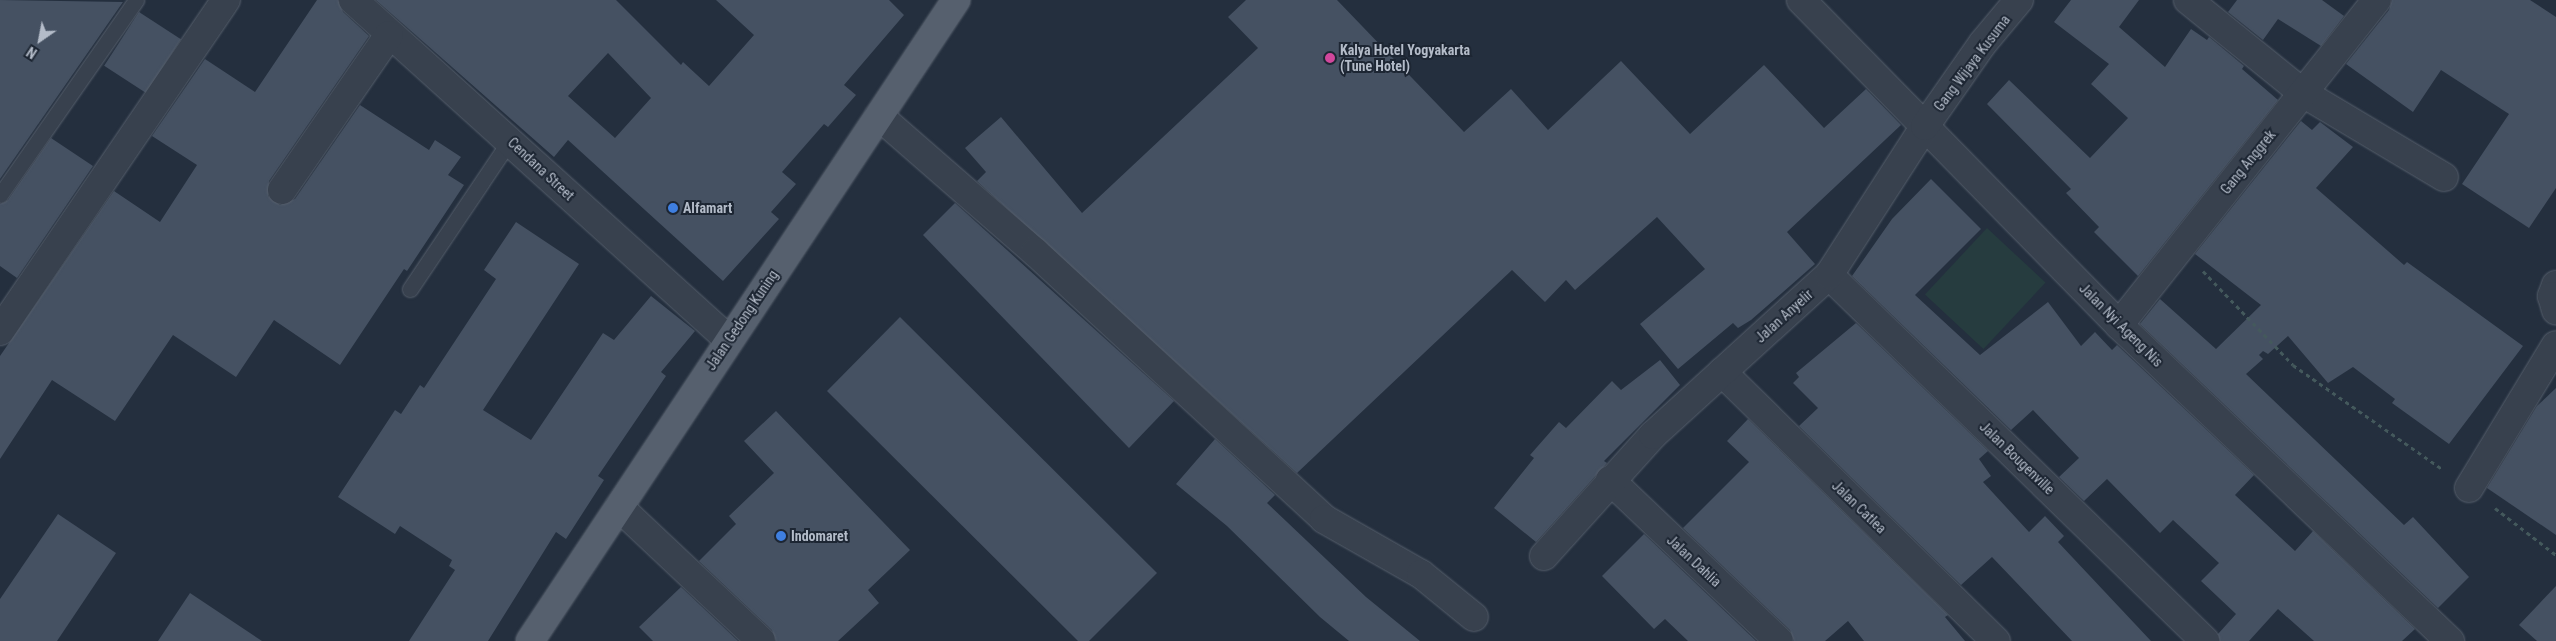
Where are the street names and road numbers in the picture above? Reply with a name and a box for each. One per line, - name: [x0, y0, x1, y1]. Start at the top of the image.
- street label: Gang Wijaya Kusuma: [1930, 12, 2014, 114]
- street label: Gang Anggrek: [2217, 127, 2279, 197]
- street label: Cendana Street: [504, 134, 578, 204]
- street label: Jalan Gedong Kuning: [702, 267, 782, 373]
- street label: Jalan Nyi Ageng Nis: [2076, 280, 2166, 370]
- street label: Jalan Anyelir: [1752, 286, 1816, 346]
- street label: Jalan Bougenville: [1976, 418, 2058, 498]
- street label: Jalan Catlea: [1828, 477, 1890, 537]
- street label: Jalan Dahlia: [1663, 532, 1725, 590]

